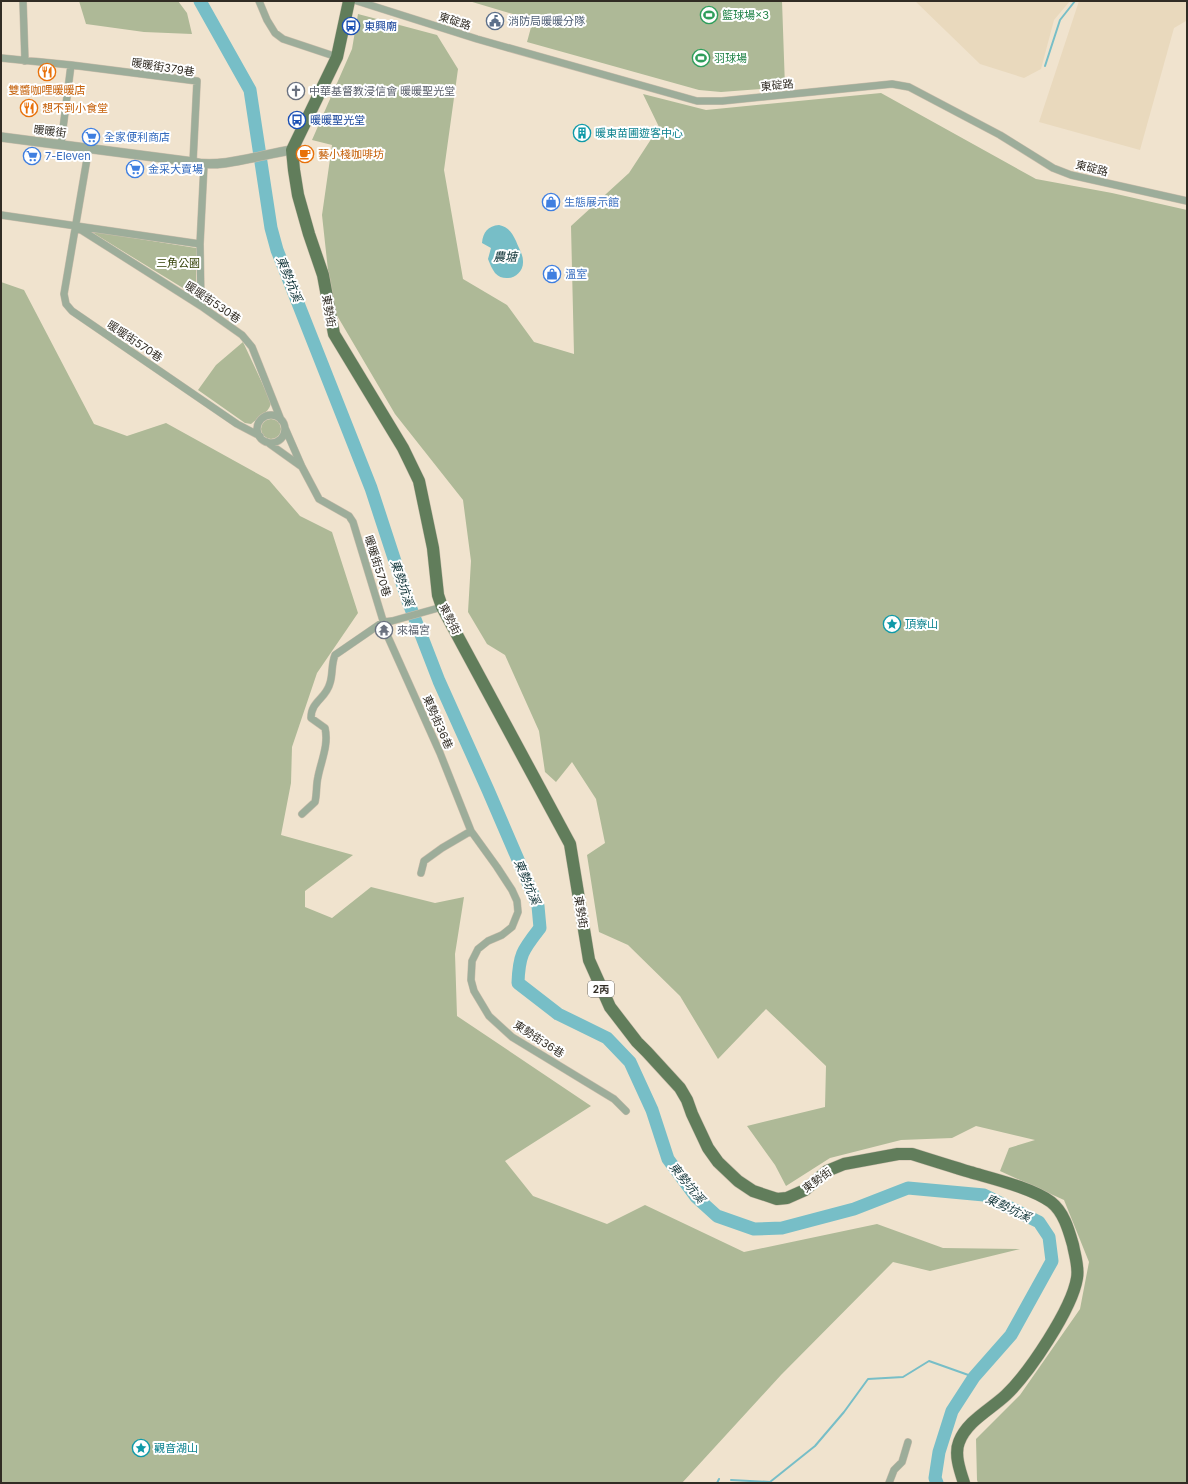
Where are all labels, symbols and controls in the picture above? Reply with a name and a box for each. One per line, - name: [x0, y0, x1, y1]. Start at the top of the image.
- sports icon: 籃球場×3: [699, 5, 719, 25]
- place label: 籃球場×3: [722, 8, 769, 22]
- street label: 東碇路: [437, 9, 473, 33]
- public building icon: 消防局暖暖分隊: [485, 11, 505, 31]
- place label: 消防局暖暖分隊: [508, 14, 585, 28]
- bus stop icon: 東興廟: [341, 16, 361, 36]
- place label: 東興廟: [364, 19, 397, 33]
- sports icon: 羽球場: [691, 48, 711, 68]
- place label: 羽球場: [714, 51, 747, 65]
- street label: 暖暖街379巷: [130, 55, 196, 79]
- restaurant icon: 雙醬咖哩暖暖店: [37, 62, 57, 82]
- street label: 東碇路: [760, 76, 794, 94]
- church icon: 中華基督教浸信會 暖暖聖光堂: [286, 81, 306, 101]
- place label: 雙醬咖哩暖暖店: [9, 83, 86, 97]
- place label: 中華基督教浸信會 暖暖聖光堂: [309, 84, 455, 98]
- restaurant icon: 想不到小食堂: [19, 98, 39, 118]
- place label: 想不到小食堂: [42, 101, 108, 115]
- bus stop icon: 暖暖聖光堂: [287, 110, 307, 130]
- place label: 暖暖聖光堂: [310, 113, 365, 127]
- street label: 暖暖街: [33, 122, 67, 140]
- building icon: 暖東苗圃遊客中心: [572, 123, 592, 143]
- place label: 暖東苗圃遊客中心: [595, 126, 683, 140]
- supermarket icon: 全家便利商店: [81, 127, 101, 147]
- place label: 全家便利商店: [104, 130, 170, 144]
- cafe icon: 藝小棧咖啡坊: [295, 144, 315, 164]
- supermarket icon: 7-Eleven: [22, 146, 42, 166]
- place label: 藝小棧咖啡坊: [318, 147, 384, 161]
- place label: 7-Eleven: [45, 149, 91, 163]
- street label: 東碇路: [1074, 157, 1110, 179]
- supermarket icon: 金采大賣場: [125, 159, 145, 179]
- place label: 金采大賣場: [148, 162, 203, 176]
- shop icon: 生態展示館: [541, 192, 561, 212]
- place label: 生態展示館: [564, 195, 619, 209]
- water label: 農塘: [493, 249, 519, 264]
- water label: 東勢坑溪: [274, 254, 306, 306]
- park label: 三角公園: [156, 256, 200, 270]
- shop icon: 溫室: [542, 264, 562, 284]
- place label: 溫室: [565, 267, 587, 281]
- street label: 暖暖街530巷: [182, 278, 244, 326]
- street label: 東勢街: [319, 294, 339, 328]
- street label: 暖暖街570巷: [105, 317, 165, 365]
- street label: 暖暖街570巷: [362, 534, 394, 598]
- water label: 東勢坑溪: [388, 558, 418, 610]
- street label: 東勢街: [436, 601, 464, 637]
- place icon: 頂寮山: [882, 614, 902, 634]
- place label: 頂寮山: [905, 617, 938, 631]
- temple icon: 來福宮: [374, 620, 394, 640]
- place label: 來福宮: [397, 623, 430, 637]
- street label: 東勢街36巷: [420, 693, 456, 751]
- water label: 東勢坑溪: [511, 857, 545, 909]
- street label: 東勢街: [572, 895, 590, 929]
- road number: 2丙: [588, 981, 614, 997]
- street label: 東勢街36巷: [511, 1017, 567, 1061]
- water label: 東勢坑溪: [666, 1159, 710, 1208]
- street label: 東勢街: [800, 1165, 834, 1195]
- water label: 東勢坑溪: [983, 1191, 1035, 1225]
- place icon: 觀音湖山: [131, 1438, 151, 1458]
- place label: 觀音湖山: [154, 1441, 198, 1455]

